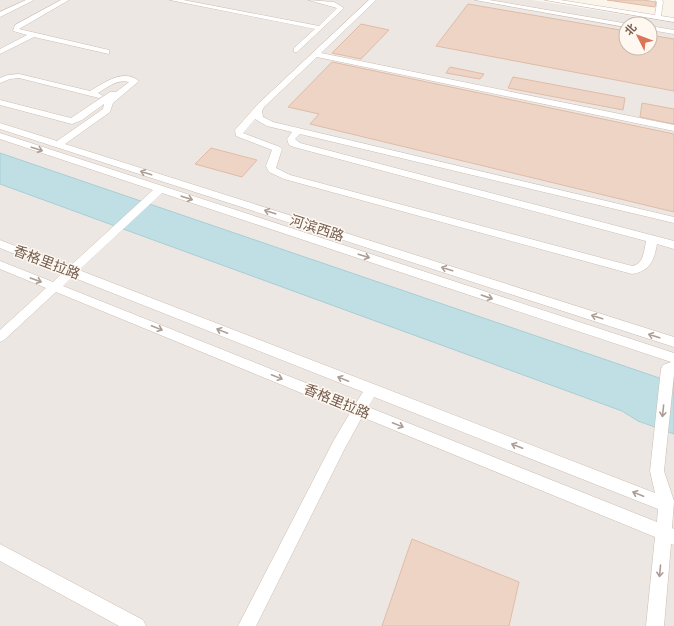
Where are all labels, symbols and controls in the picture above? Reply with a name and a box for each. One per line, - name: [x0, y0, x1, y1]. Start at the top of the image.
- north arrow: [618, 16, 658, 56]
- text: 北: [622, 21, 639, 38]
- one-way arrow: [31, 145, 43, 153]
- one-way arrow: [139, 169, 152, 176]
- one-way arrow: [180, 195, 193, 202]
- one-way arrow: [264, 208, 276, 216]
- street label: 河滨西路: [288, 212, 346, 245]
- street label: 香格里拉路: [11, 242, 83, 283]
- one-way arrow: [357, 253, 370, 260]
- one-way arrow: [440, 265, 453, 272]
- one-way arrow: [30, 277, 43, 284]
- one-way arrow: [481, 293, 493, 301]
- one-way arrow: [592, 313, 604, 321]
- one-way arrow: [150, 325, 162, 332]
- one-way arrow: [217, 327, 229, 335]
- one-way arrow: [648, 332, 661, 339]
- one-way arrow: [271, 373, 283, 381]
- one-way arrow: [338, 375, 350, 383]
- street label: 香格里拉路: [301, 380, 372, 422]
- one-way arrow: [659, 404, 667, 417]
- one-way arrow: [392, 422, 404, 430]
- one-way arrow: [511, 442, 523, 450]
- one-way arrow: [632, 490, 644, 497]
- one-way arrow: [656, 564, 663, 577]

